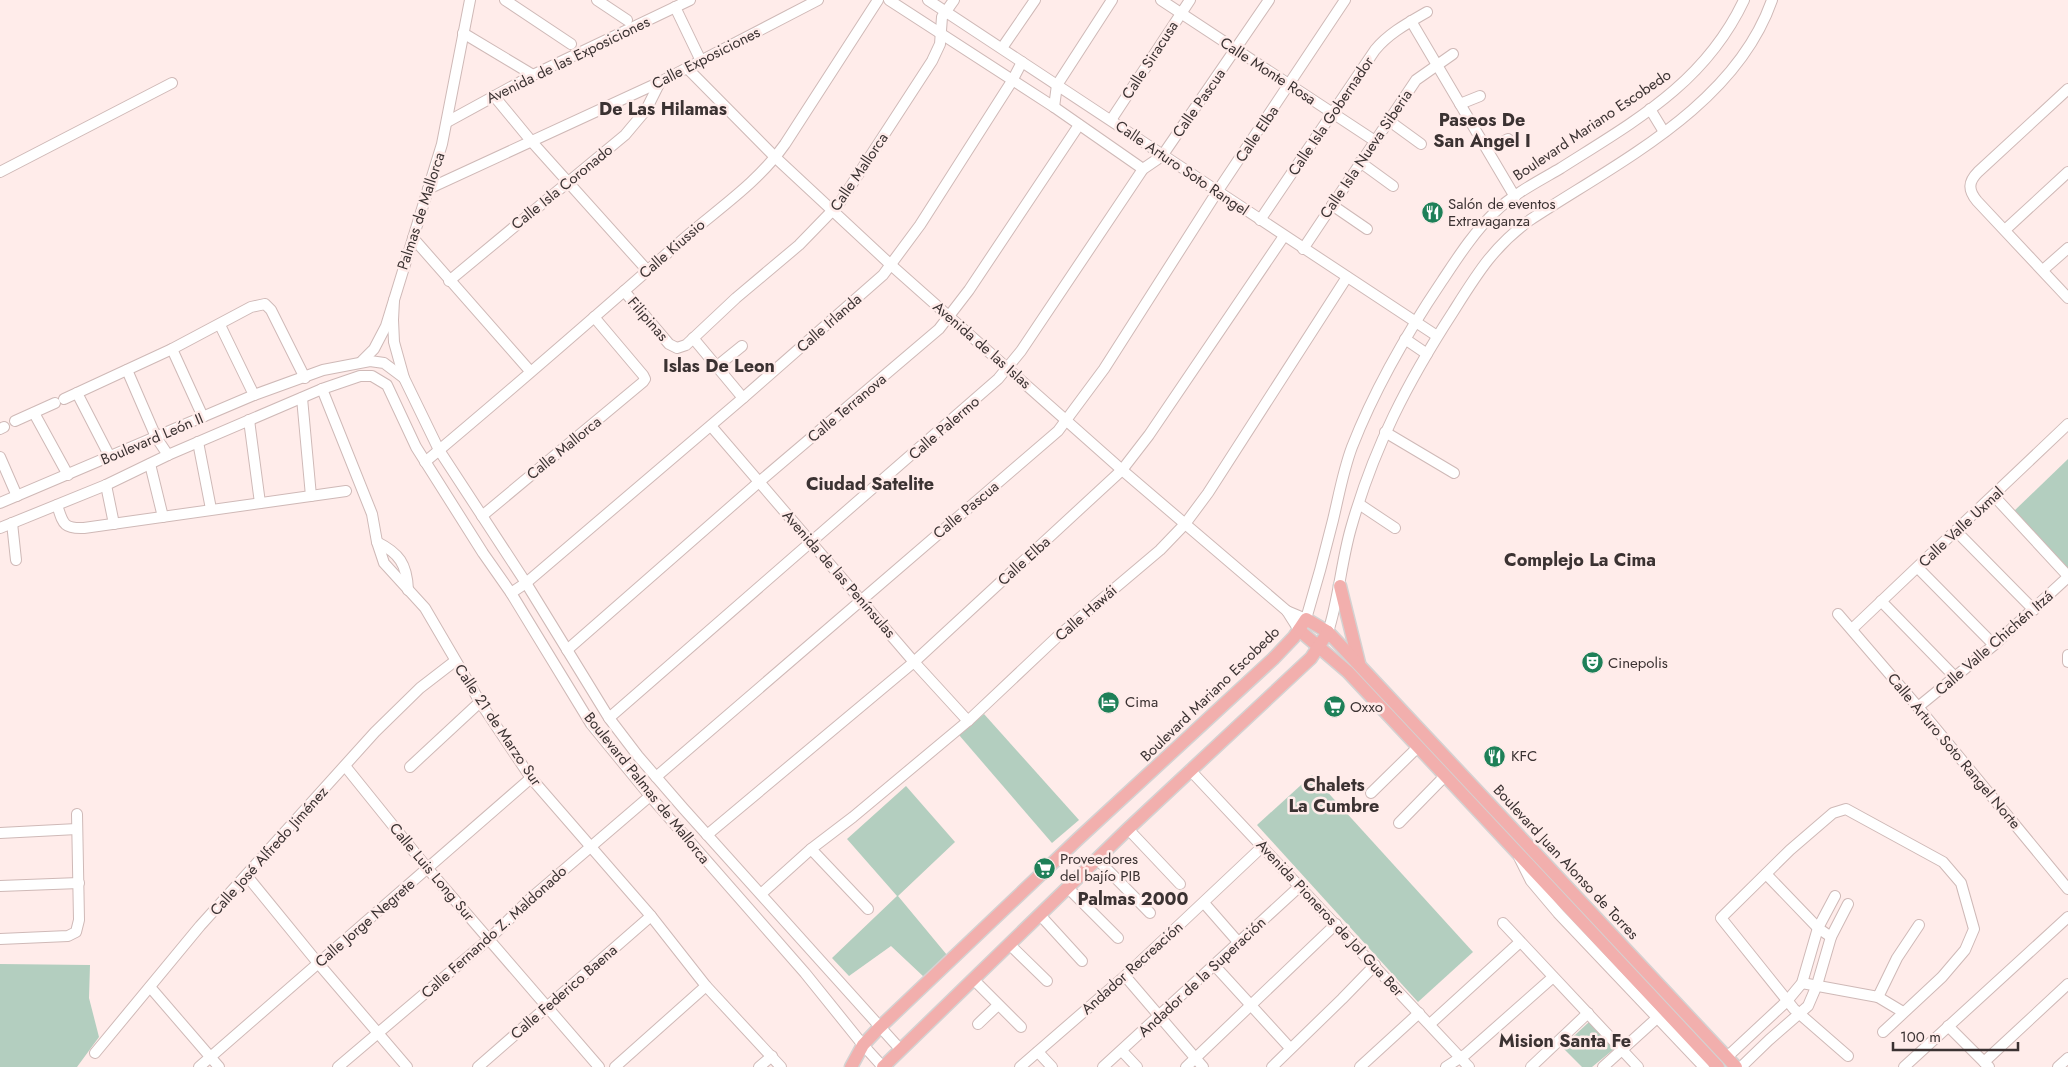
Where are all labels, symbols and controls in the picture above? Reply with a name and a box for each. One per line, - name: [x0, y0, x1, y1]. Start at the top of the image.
- street label: Avenida de las Exposiciones: [483, 11, 653, 109]
- street label: Calle Siracusa: [1116, 17, 1184, 103]
- street label: Calle Exposiciones: [648, 21, 764, 95]
- street label: Calle Monte Rosa: [1216, 32, 1320, 110]
- street label: Calle Isla Gobernador: [1283, 51, 1380, 180]
- street label: Calle Pascua: [1167, 64, 1231, 142]
- street label: Boulevard Mariano Escobedo: [1509, 64, 1675, 186]
- street label: Calle Isla Nueva Siberia: [1315, 85, 1417, 223]
- district label: De Las Hilamas: [599, 96, 727, 122]
- street label: Calle Elba: [1230, 101, 1284, 167]
- district label: Paseos De San Angel I: [1433, 107, 1531, 154]
- street label: Calle Arturo Soto Rangel: [1111, 115, 1253, 221]
- street label: Calle Mallorca: [825, 128, 893, 216]
- street label: Calle Isla Coronado: [507, 139, 617, 235]
- street label: Palmas de Mallorca: [392, 149, 450, 273]
- place label: Salón de eventos Extravaganza: [1448, 193, 1556, 232]
- restaurant icon: Salón de eventos Extravaganza: [1420, 201, 1444, 225]
- street label: Calle Kiussio: [634, 214, 710, 284]
- street label: Calle Irlanda: [792, 289, 866, 357]
- street label: Filipinas: [623, 292, 673, 346]
- street label: Avenida de las Islas: [928, 296, 1036, 394]
- district label: Islas De Leon: [663, 353, 775, 379]
- street label: Calle Terranova: [803, 368, 891, 448]
- street label: Calle Palermo: [904, 391, 984, 465]
- street label: Boulevard León II: [97, 407, 207, 471]
- street label: Calle Mallorca: [522, 411, 606, 485]
- district label: Ciudad Satelite: [806, 471, 934, 497]
- street label: Calle Pascua: [928, 476, 1004, 544]
- street label: Calle Valle Uxmal: [1913, 482, 2009, 572]
- street label: Avenida de las Penínsulas: [777, 505, 901, 643]
- street label: Calle Elba: [993, 531, 1055, 591]
- district label: Complejo La Cima: [1504, 547, 1656, 573]
- street label: Calle Hawái: [1050, 580, 1122, 646]
- street label: Calle Valle Chichén Itzá: [1930, 585, 2058, 701]
- street label: Boulevard Mariano Escobedo: [1135, 621, 1285, 767]
- theatre icon: Cinepolis: [1580, 651, 1604, 675]
- place label: Cinepolis: [1608, 652, 1668, 674]
- street label: Calle 21 de Marzo Sur: [449, 660, 548, 791]
- street label: Calle Arturo Soto Rangel Norte: [1882, 668, 2026, 834]
- hotel icon: Cima: [1097, 690, 1121, 714]
- place label: Cima: [1125, 691, 1158, 713]
- supermarket icon: Oxxo: [1322, 695, 1346, 719]
- place label: Oxxo: [1350, 696, 1383, 718]
- street label: Boulevard Palmas de Mallorca: [579, 707, 715, 869]
- restaurant icon: KFC: [1483, 744, 1507, 768]
- place label: KFC: [1511, 745, 1537, 767]
- district label: Chalets La Cumbre: [1289, 772, 1379, 819]
- street label: Boulevard Juan Alonso de Torres: [1488, 780, 1644, 944]
- street label: Calle José Alfredo Jiménez: [205, 781, 333, 921]
- street label: Calle Luis Long Sur: [384, 818, 480, 927]
- street label: Avenida Pioneros de Jol Gua Ber: [1251, 835, 1409, 1002]
- place label: Proveedores del bajío PIB: [1060, 848, 1141, 887]
- supermarket icon: Proveedores del bajío PIB: [1032, 856, 1056, 880]
- street label: Calle Fernando Z. Maldonado: [416, 860, 572, 1004]
- street label: Calle Jorge Negrete: [310, 873, 420, 973]
- district label: Palmas 2000: [1078, 886, 1189, 912]
- street label: Andador de la Superación: [1133, 912, 1271, 1042]
- street label: Andador Recreación: [1076, 916, 1188, 1020]
- street label: Calle Federico Baena: [506, 939, 622, 1045]
- scale bar: [1893, 1020, 2018, 1052]
- text: 100 m: [1900, 1026, 1941, 1048]
- district label: Mision Santa Fe: [1499, 1028, 1631, 1054]

